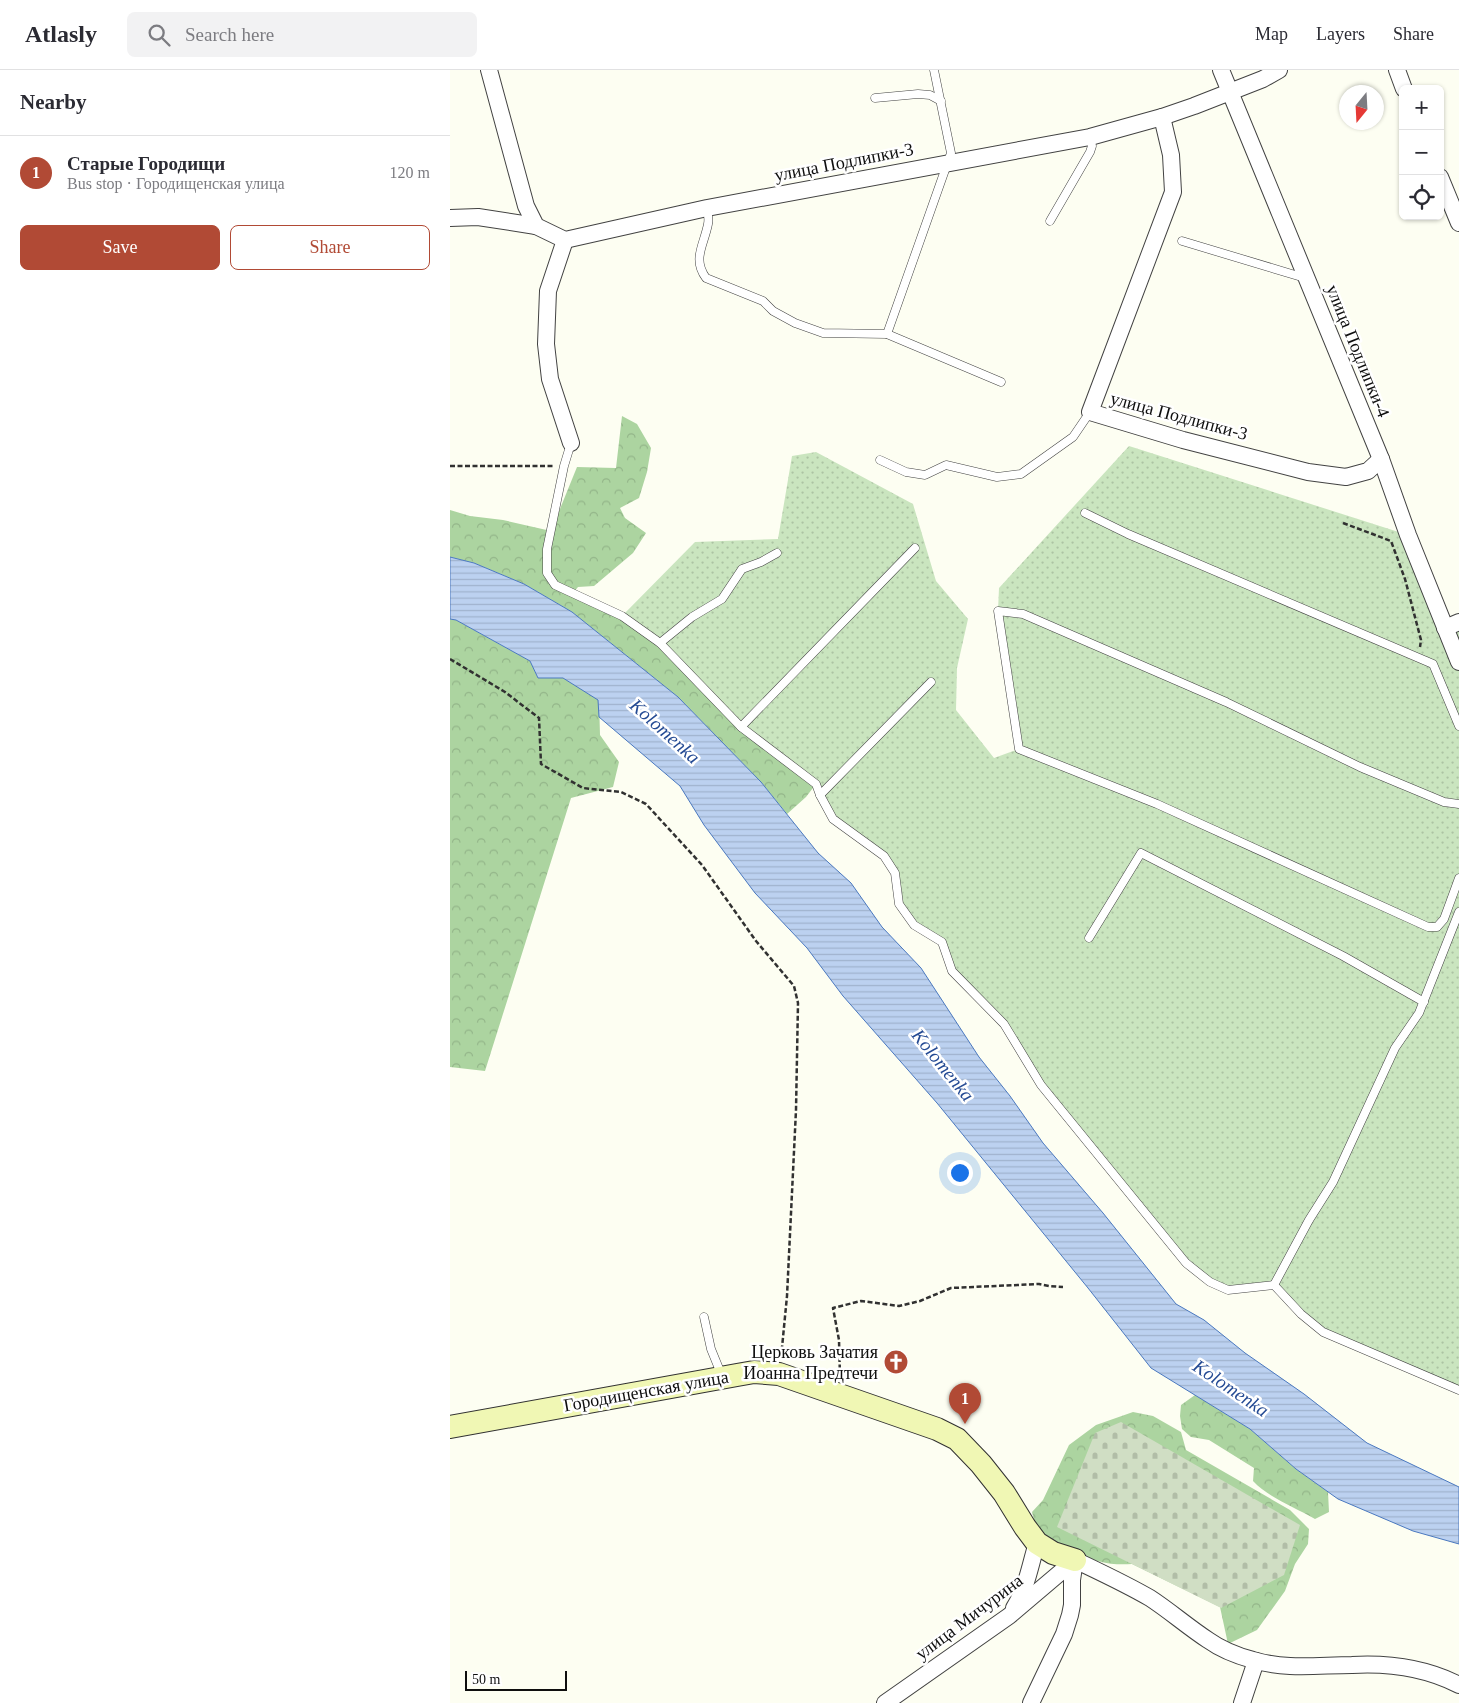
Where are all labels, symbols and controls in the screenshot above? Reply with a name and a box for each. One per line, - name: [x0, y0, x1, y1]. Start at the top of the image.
- search box: [127, 12, 477, 57]
- text: Atlasly: [25, 21, 97, 47]
- icon: search: [145, 21, 173, 49]
- text: Search here: [185, 24, 274, 45]
- text: Map: [1255, 24, 1288, 44]
- text: Layers: [1316, 24, 1365, 44]
- text: Share: [1393, 24, 1434, 44]
- north arrow: [1339, 85, 1384, 130]
- map controls: [1399, 85, 1444, 220]
- button: +: [1399, 85, 1444, 130]
- text: Nearby: [20, 90, 87, 114]
- button: −: [1399, 130, 1444, 175]
- street label: улица Подлипки-3: [773, 139, 915, 185]
- text: Старые Городищи: [67, 153, 225, 174]
- text: 1: [32, 164, 40, 181]
- text: 120 m: [390, 164, 430, 181]
- text: Bus stop · Городищенская улица: [67, 175, 285, 192]
- button: locate: [1399, 175, 1444, 220]
- button: Save: [20, 225, 220, 270]
- button: Share: [230, 225, 430, 270]
- street label: улица Подлипки-4: [1322, 282, 1394, 420]
- street label: улица Подлипки-3: [1108, 388, 1250, 444]
- water label: Kolomenka: [625, 694, 704, 768]
- water label: Kolomenka: [907, 1024, 978, 1105]
- your location: [947, 1160, 973, 1186]
- place label: Церковь Зачатия Иоанна Предтечи: [743, 1342, 878, 1383]
- church icon: Церковь Зачатия Иоанна Предтечи: [883, 1349, 909, 1375]
- water label: Kolomenka: [1188, 1355, 1273, 1421]
- street label: Городищенская улица: [562, 1367, 730, 1415]
- pin: 1: [949, 1383, 981, 1424]
- street label: улица Мичурина: [912, 1570, 1026, 1664]
- scale bar: [465, 1668, 568, 1691]
- text: 50 m: [472, 1672, 500, 1687]

